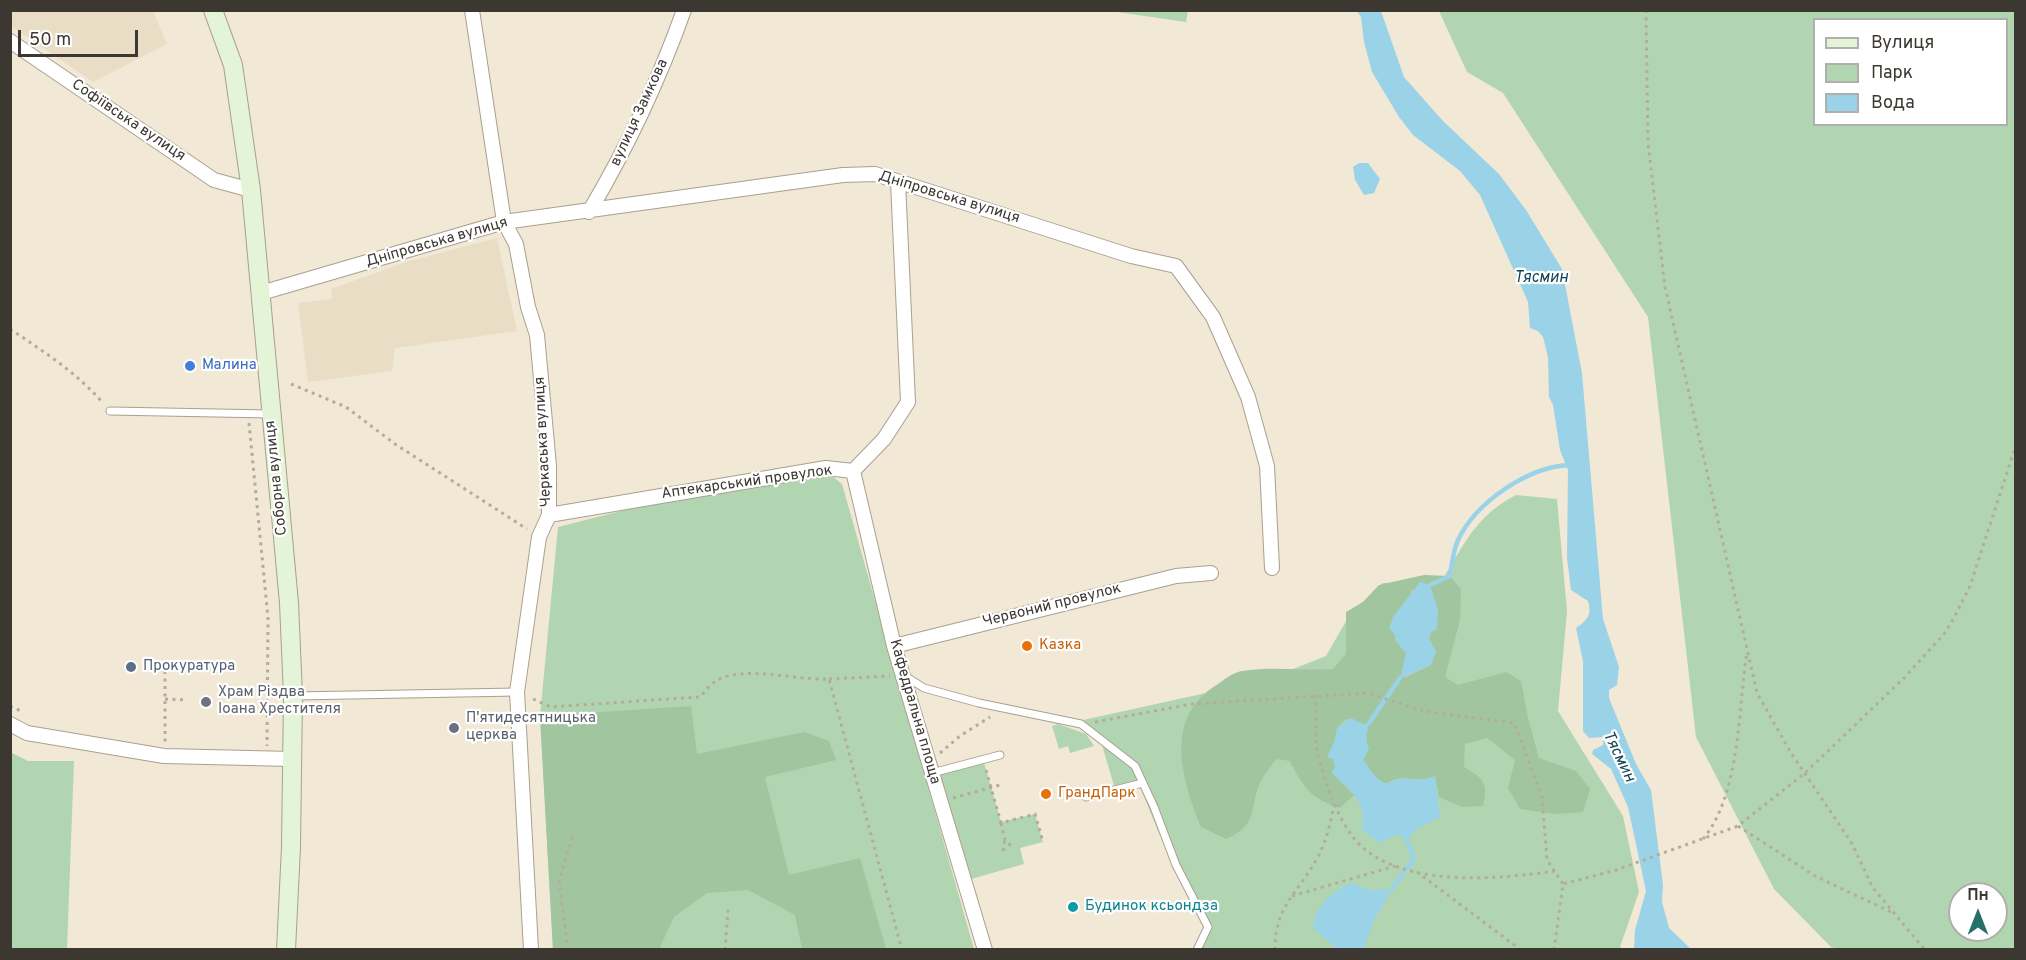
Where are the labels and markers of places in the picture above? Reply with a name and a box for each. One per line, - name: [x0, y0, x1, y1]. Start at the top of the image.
- place label: Малина: [202, 357, 257, 375]
- marker: Малина: [183, 359, 197, 373]
- place label: Казка: [1039, 637, 1081, 655]
- marker: Казка: [1020, 639, 1034, 653]
- place label: Прокуратура: [143, 658, 235, 676]
- marker: Прокуратура: [124, 660, 138, 674]
- place label: Храм Різдва Іоана Хрестителя: [218, 684, 341, 719]
- marker: Храм Різдва Іоана Хрестителя: [199, 695, 213, 709]
- place label: П'ятидесятницька церква: [466, 710, 596, 745]
- marker: П'ятидесятницька церква: [447, 721, 461, 735]
- place label: ГрандПарк: [1058, 785, 1136, 803]
- marker: ГрандПарк: [1039, 787, 1053, 801]
- place label: Будинок ксьондза: [1085, 898, 1218, 916]
- marker: Будинок ксьондза: [1066, 900, 1080, 914]

